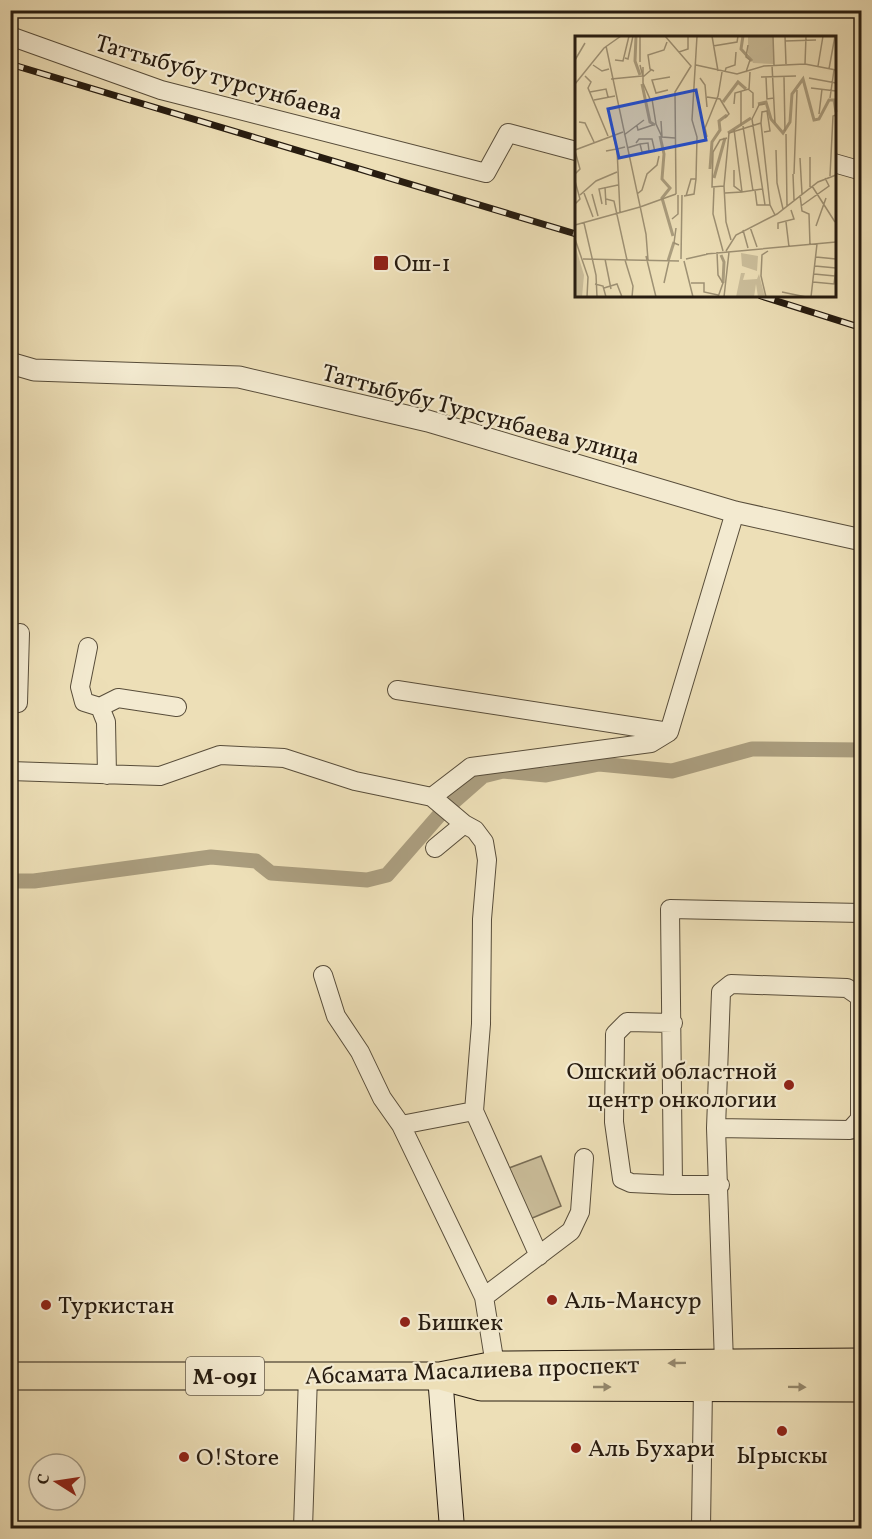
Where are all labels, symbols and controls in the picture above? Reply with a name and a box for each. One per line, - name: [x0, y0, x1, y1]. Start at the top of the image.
- street label: Таттыбубу турсунбаева: [91, 27, 346, 131]
- inset map: [575, 36, 836, 297]
- place label: Ош-1: [394, 248, 451, 282]
- marker: Ош-1: [372, 254, 390, 272]
- street label: Таттыбубу Турсунбаева улица: [318, 357, 643, 475]
- place label: Ошский областной центр онкологии: [567, 1056, 777, 1118]
- marker: Ошский областной центр онкологии: [782, 1078, 796, 1092]
- place label: Аль-Мансур: [564, 1285, 702, 1319]
- place label: Туркистан: [58, 1290, 174, 1324]
- marker: Аль-Мансур: [545, 1293, 559, 1307]
- marker: Туркистан: [39, 1298, 53, 1312]
- place label: Бишкек: [417, 1307, 503, 1341]
- marker: Бишкек: [398, 1315, 412, 1329]
- street label: Абсамата Масалиева проспект: [304, 1349, 640, 1395]
- road number: М-091: [186, 1357, 264, 1395]
- one-way arrow: [668, 1358, 687, 1368]
- one-way arrow: [593, 1382, 612, 1391]
- one-way arrow: [788, 1382, 807, 1392]
- marker: Ырыскы: [775, 1424, 789, 1438]
- place label: Аль Бухари: [588, 1433, 715, 1467]
- place label: Ырыскы: [736, 1440, 828, 1474]
- marker: Аль Бухари: [569, 1441, 583, 1455]
- place label: O!Store: [196, 1442, 279, 1476]
- marker: O!Store: [177, 1450, 191, 1464]
- north arrow: [27, 1452, 87, 1512]
- text: С: [32, 1472, 56, 1487]

